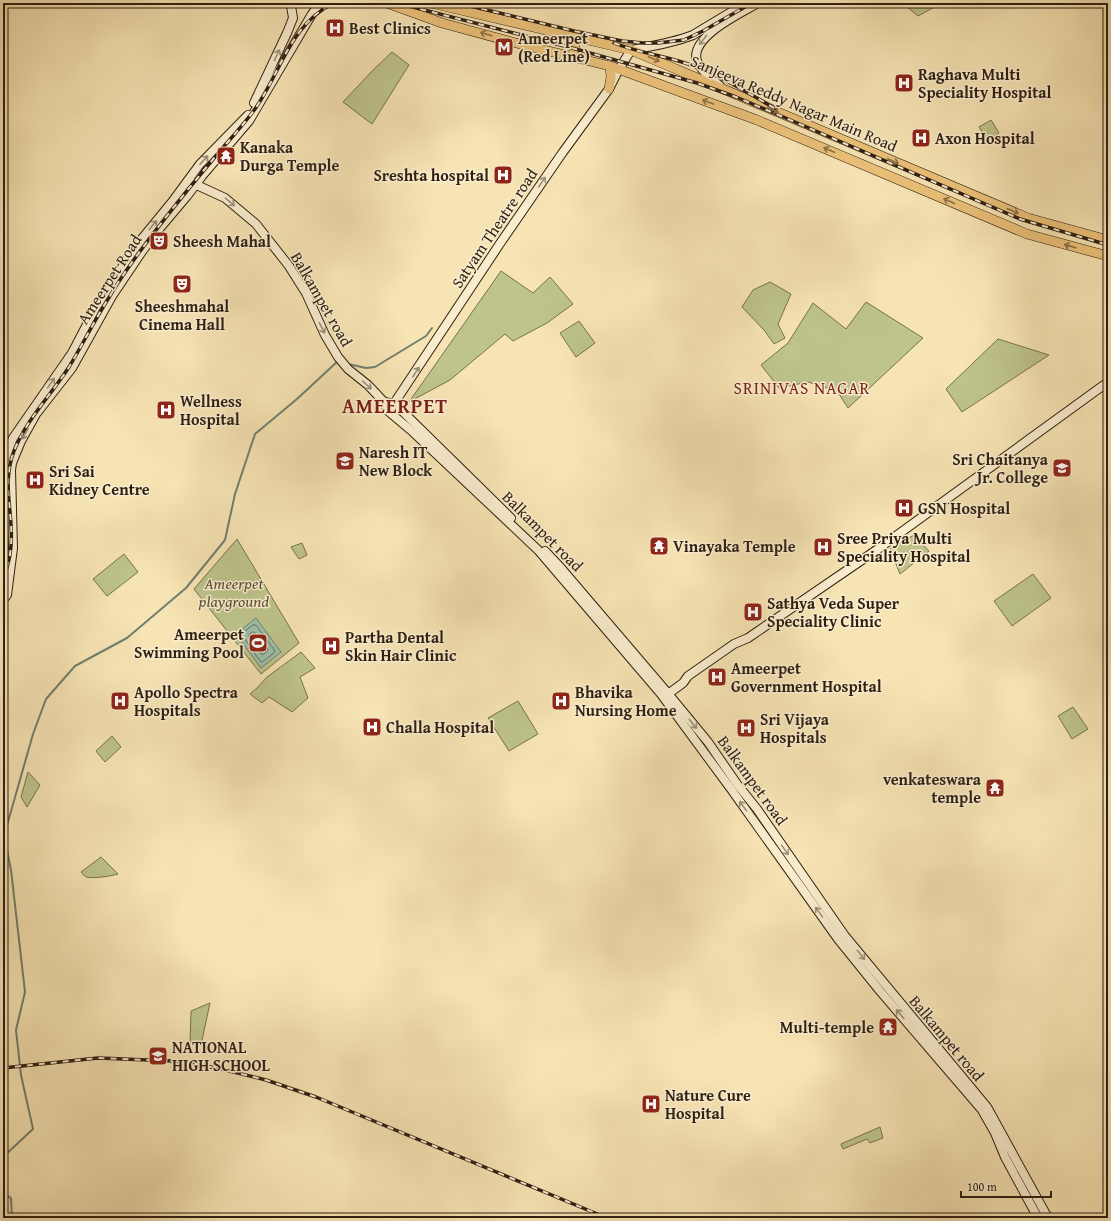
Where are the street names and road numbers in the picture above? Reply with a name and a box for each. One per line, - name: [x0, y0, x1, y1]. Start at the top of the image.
- street label: Sanjeeva Reddy Nagar Main Road: [687, 48, 902, 158]
- street label: Satyam Theatre road: [445, 163, 543, 293]
- street label: Ameerpet Road: [71, 229, 147, 329]
- street label: Balkampet road: [285, 247, 359, 351]
- street label: Balkampet road: [497, 485, 589, 577]
- street label: Balkampet road: [712, 730, 794, 830]
- street label: Balkampet road: [904, 990, 990, 1087]

